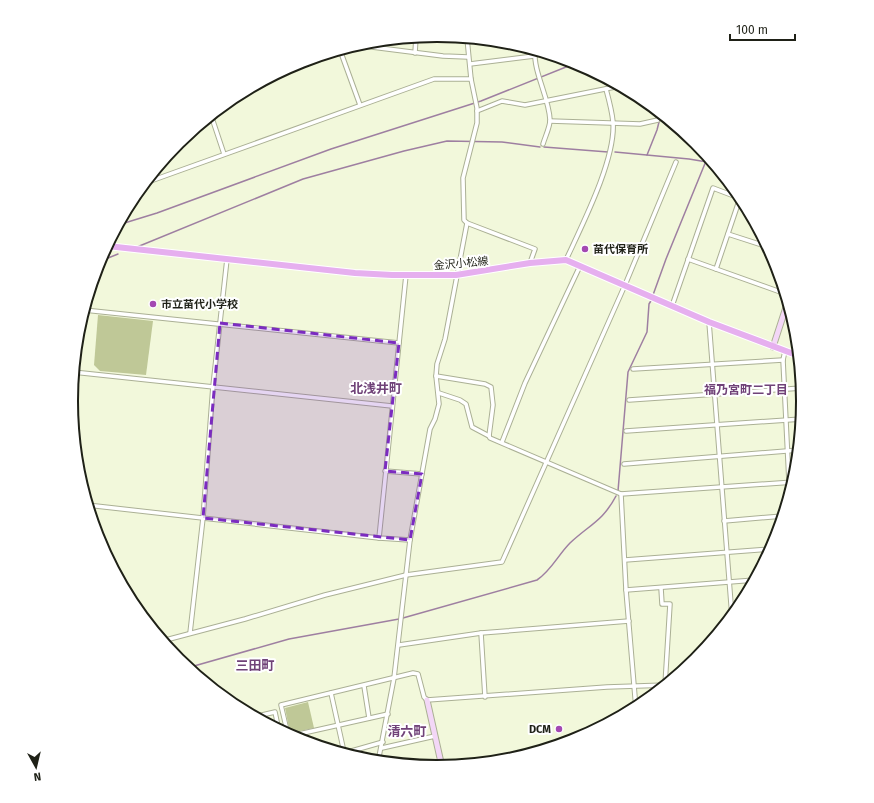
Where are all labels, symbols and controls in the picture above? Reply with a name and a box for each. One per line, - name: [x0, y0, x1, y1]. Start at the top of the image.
- scale bar: [730, 16, 795, 42]
- text: 100 m: [736, 23, 768, 37]
- place label: 苗代保育所: [593, 243, 648, 256]
- marker: 苗代保育所: [580, 244, 590, 254]
- street label: 金沢小松線: [433, 255, 489, 272]
- place label: 市立苗代小学校: [161, 298, 238, 311]
- marker: 市立苗代小学校: [148, 299, 158, 309]
- district label: 北浅井町: [350, 381, 402, 396]
- district label: 福乃宮町二丁目: [704, 383, 788, 397]
- district label: 三田町: [235, 658, 275, 673]
- place label: DCM: [529, 723, 551, 736]
- district label: 清六町: [387, 724, 427, 739]
- marker: DCM: [554, 724, 564, 734]
- north arrow: [16, 747, 56, 787]
- text: N: [33, 769, 42, 783]

